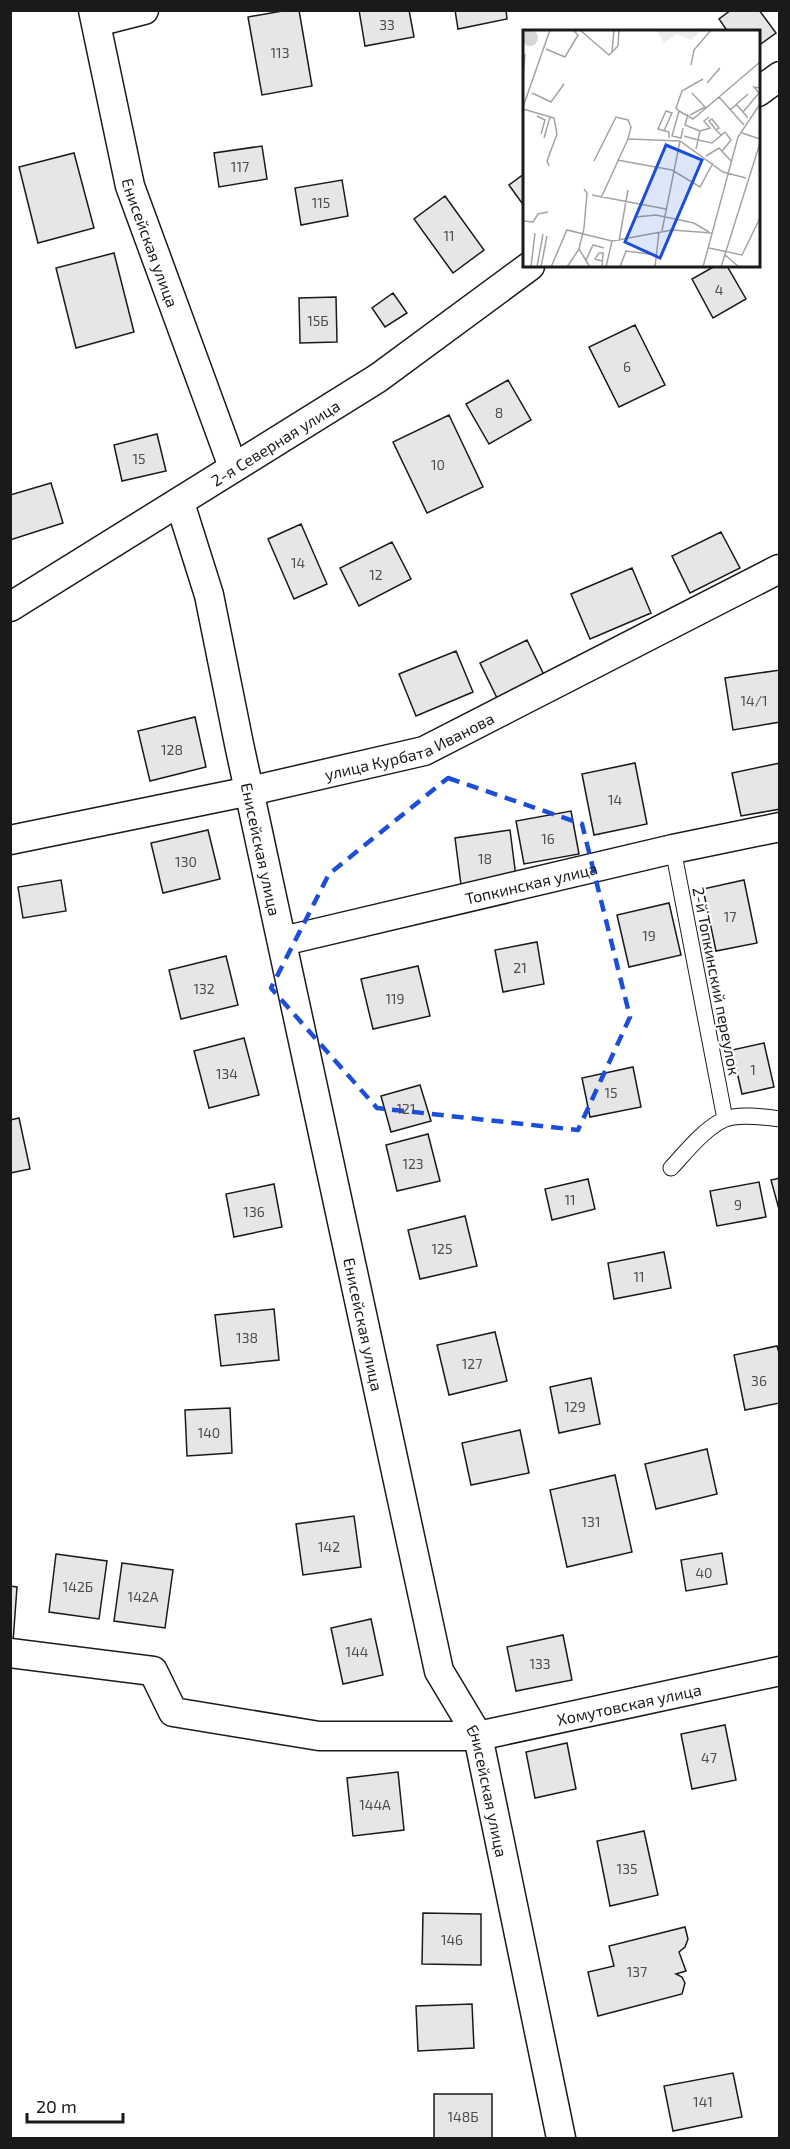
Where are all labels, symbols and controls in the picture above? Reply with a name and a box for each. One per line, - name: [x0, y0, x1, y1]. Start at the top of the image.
- house number: 33: [379, 16, 395, 33]
- inset map: [523, 30, 760, 267]
- house number: 113: [271, 44, 289, 61]
- house number: 117: [231, 158, 249, 175]
- street label: Енисейская улица: [119, 176, 183, 309]
- house number: 115: [312, 194, 330, 211]
- house number: 11: [443, 227, 455, 244]
- house number: 4: [715, 281, 723, 298]
- house number: 15Б: [307, 312, 329, 329]
- house number: 6: [623, 358, 631, 375]
- street label: 2-я Северная улица: [207, 395, 343, 489]
- house number: 8: [495, 404, 503, 421]
- house number: 15: [132, 450, 146, 467]
- house number: 10: [431, 456, 445, 473]
- house number: 14: [291, 554, 305, 571]
- house number: 12: [369, 566, 383, 583]
- house number: 14/1: [741, 692, 768, 709]
- street label: улица Курбата Иванова: [323, 707, 497, 784]
- house number: 128: [161, 741, 183, 758]
- street label: Енисейская улица: [238, 781, 285, 918]
- house number: 14: [608, 791, 622, 808]
- house number: 16: [541, 830, 555, 847]
- house number: 18: [478, 850, 492, 867]
- house number: 130: [175, 853, 197, 870]
- street label: Топкинская улица: [463, 858, 599, 907]
- street label: 2-й Топкинский переулок: [688, 885, 745, 1077]
- house number: 17: [724, 908, 736, 925]
- house number: 19: [642, 927, 656, 944]
- house number: 21: [513, 959, 527, 976]
- house number: 132: [193, 980, 215, 997]
- house number: 119: [385, 990, 405, 1007]
- house number: 1: [750, 1061, 756, 1078]
- house number: 134: [216, 1065, 238, 1082]
- house number: 15: [604, 1084, 618, 1101]
- house number: 121: [396, 1100, 416, 1117]
- house number: 123: [402, 1155, 424, 1172]
- house number: 11: [564, 1191, 576, 1208]
- house number: 9: [734, 1196, 742, 1213]
- house number: 136: [243, 1203, 265, 1220]
- house number: 125: [432, 1240, 452, 1257]
- street label: Енисейская улица: [341, 1256, 388, 1393]
- house number: 11: [633, 1268, 645, 1285]
- house number: 138: [236, 1329, 258, 1346]
- house number: 127: [462, 1355, 482, 1372]
- house number: 36: [751, 1372, 767, 1389]
- house number: 129: [564, 1398, 586, 1415]
- house number: 140: [198, 1424, 220, 1441]
- house number: 131: [582, 1513, 600, 1530]
- house number: 142: [318, 1538, 340, 1555]
- house number: 40: [695, 1564, 713, 1581]
- house number: 142Б: [63, 1578, 93, 1595]
- house number: 142А: [128, 1588, 159, 1605]
- house number: 144: [346, 1643, 368, 1660]
- house number: 133: [529, 1655, 551, 1672]
- street label: Хомутовская улица: [555, 1679, 703, 1728]
- street label: Енисейская улица: [463, 1720, 512, 1859]
- house number: 47: [701, 1749, 717, 1766]
- house number: 144А: [359, 1796, 391, 1813]
- house number: 135: [617, 1860, 637, 1877]
- house number: 146: [441, 1931, 463, 1948]
- house number: 137: [627, 1963, 647, 1980]
- scale bar: [27, 2086, 123, 2124]
- house number: 141: [693, 2093, 713, 2110]
- text: 20 m: [36, 2095, 77, 2117]
- house number: 148Б: [447, 2108, 479, 2125]

